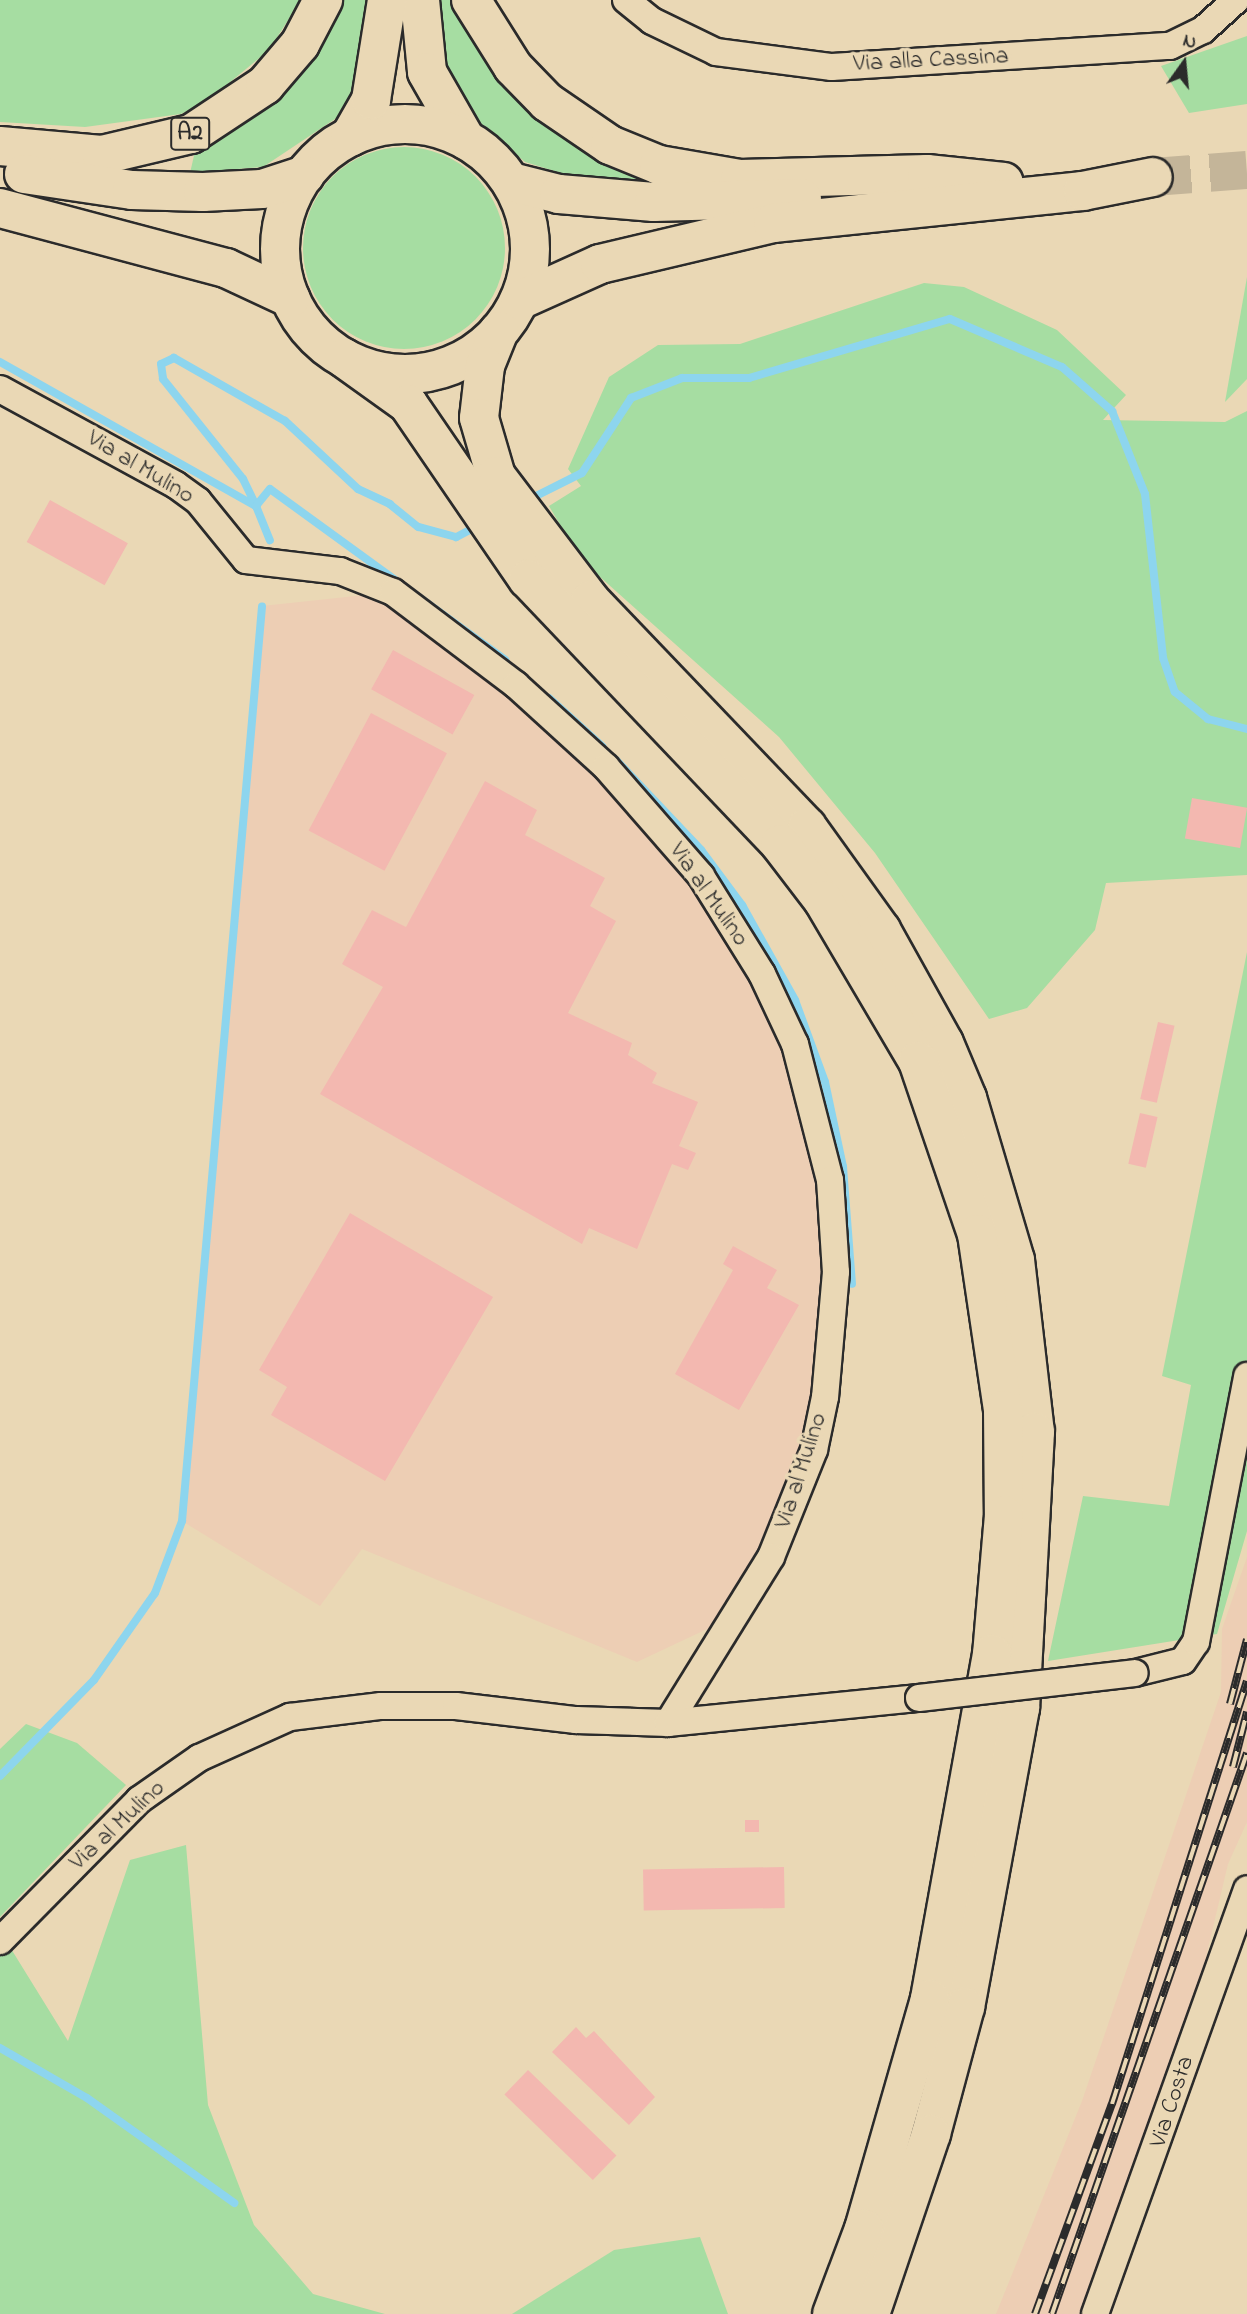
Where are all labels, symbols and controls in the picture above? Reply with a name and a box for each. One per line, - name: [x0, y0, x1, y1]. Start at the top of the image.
- north arrow: [1149, 28, 1219, 98]
- text: N: [1180, 28, 1199, 57]
- street label: Via alla Cassina: [853, 43, 1009, 79]
- road number: A2: [169, 114, 211, 154]
- street label: Via al Mulino: [81, 425, 199, 511]
- street label: Via al Mulino: [662, 838, 754, 952]
- street label: Via al Mulino: [770, 1410, 834, 1532]
- street label: Via al Mulino: [64, 1775, 172, 1877]
- street label: Via Costa: [1145, 2053, 1201, 2151]

